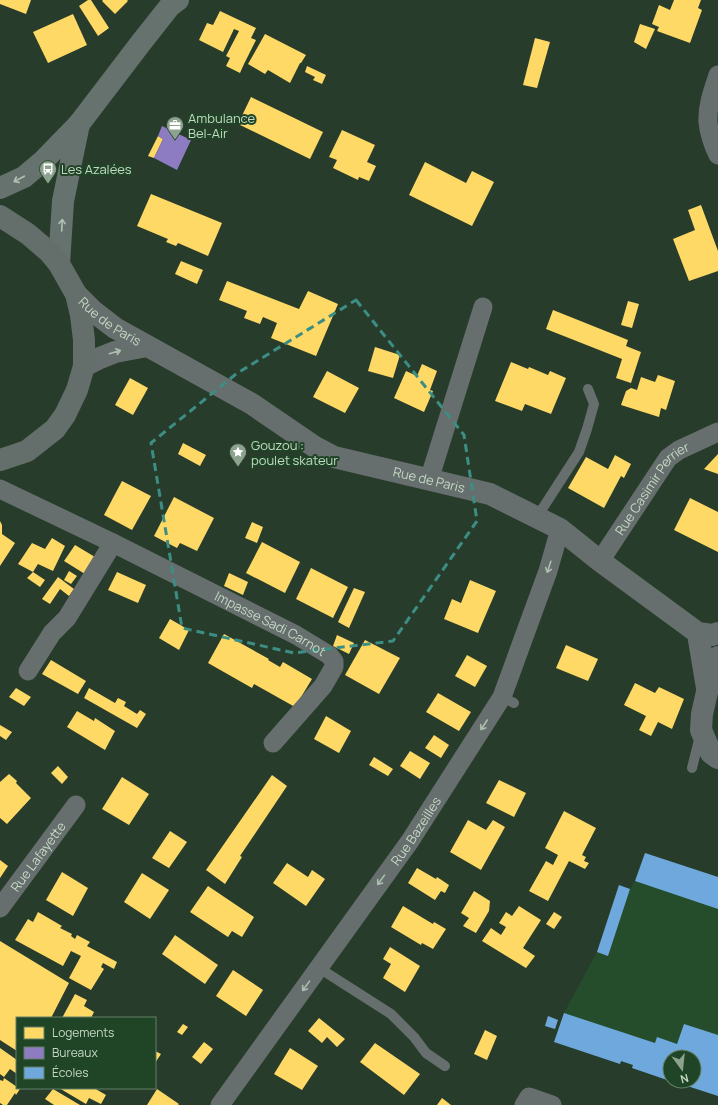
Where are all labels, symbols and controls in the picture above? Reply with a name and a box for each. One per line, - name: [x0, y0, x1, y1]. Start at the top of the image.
- place label: Ambulance Bel-Air: [188, 109, 256, 142]
- office icon: Ambulance Bel-Air: [165, 115, 185, 140]
- bus stop icon: Les Azalées: [38, 159, 58, 184]
- place label: Les Azalées: [61, 160, 132, 178]
- one-way arrow: [14, 175, 26, 183]
- one-way arrow: [59, 219, 66, 232]
- street label: Rue de Paris: [75, 293, 145, 350]
- one-way arrow: [108, 348, 121, 356]
- place label: Gouzou : poulet skateur: [251, 436, 338, 469]
- street label: Rue Casimir Perrier: [611, 437, 692, 538]
- place icon: Gouzou : poulet skateur: [228, 442, 248, 467]
- street label: Rue de Paris: [391, 462, 467, 497]
- one-way arrow: [545, 560, 552, 573]
- street label: Impasse Sadi Carnot: [212, 587, 329, 660]
- one-way arrow: [480, 719, 488, 730]
- street label: Rue Bazeilles: [386, 793, 445, 869]
- street label: Rue Lafayette: [6, 818, 70, 895]
- one-way arrow: [377, 875, 385, 886]
- one-way arrow: [301, 980, 310, 991]
- legend: [16, 1017, 156, 1089]
- text: Logements: [52, 1024, 114, 1041]
- text: Bureaux: [52, 1044, 98, 1061]
- north arrow: [662, 1049, 702, 1089]
- text: Écoles: [52, 1064, 89, 1081]
- text: N: [679, 1071, 690, 1087]

